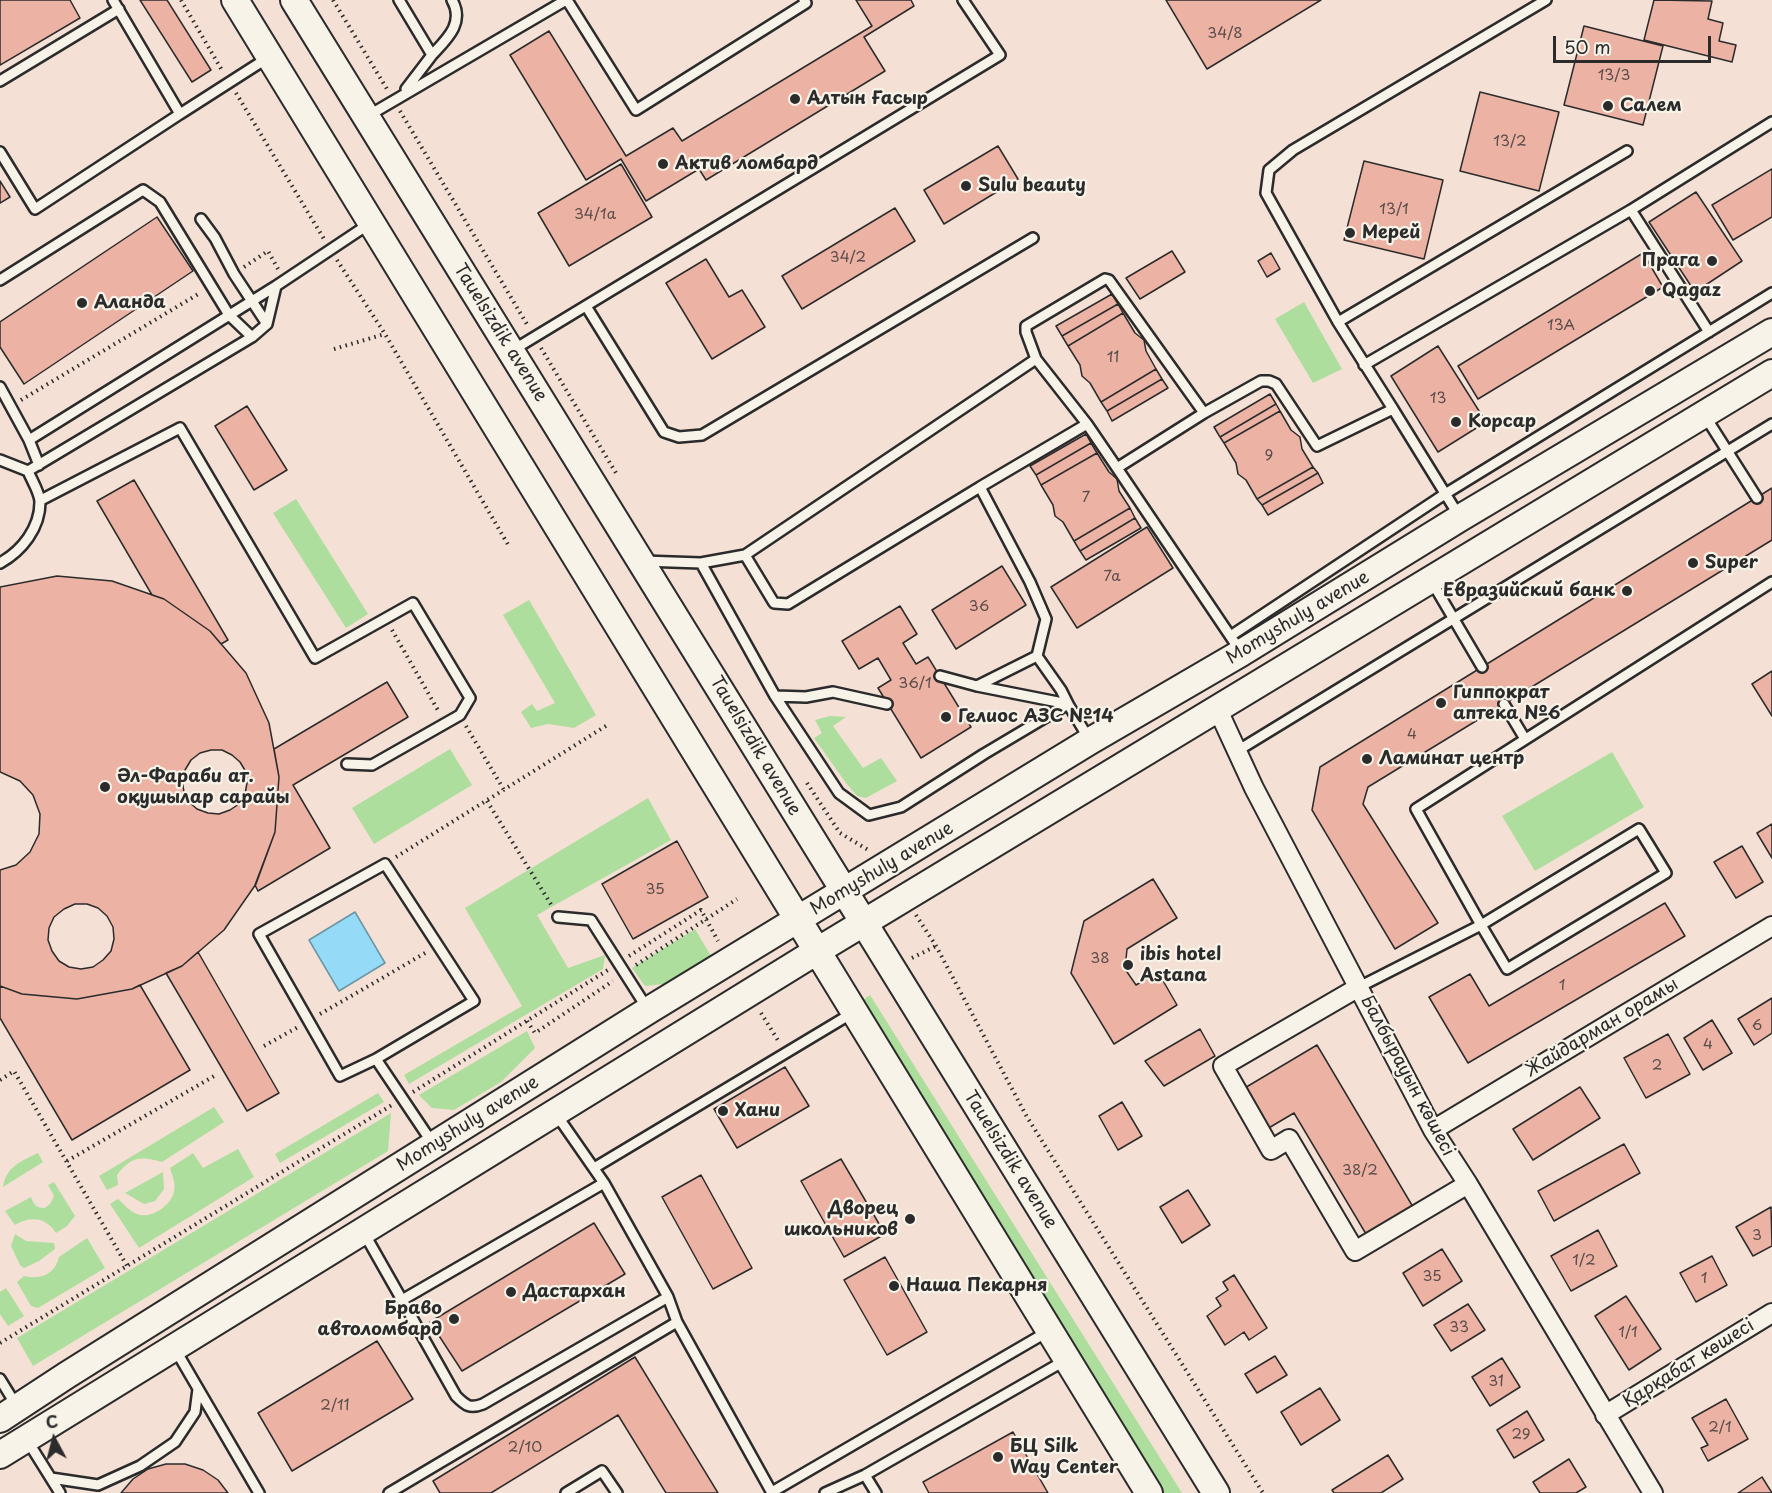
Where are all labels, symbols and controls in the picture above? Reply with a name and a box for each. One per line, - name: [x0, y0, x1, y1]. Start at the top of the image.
- scale bar: [1556, 24, 1714, 62]
- house number: 34/8: [1207, 25, 1243, 43]
- text: 50 m: [1564, 33, 1611, 60]
- house number: 13/3: [1598, 67, 1630, 85]
- place label: Алтын Ғасыр: [807, 88, 928, 110]
- marker: Алтын Ғасыр: [788, 92, 802, 106]
- place label: Салем: [1620, 95, 1682, 117]
- marker: Салем: [1601, 99, 1615, 113]
- house number: 13/2: [1493, 133, 1527, 151]
- place label: Актив ломбард: [675, 153, 818, 175]
- marker: Актив ломбард: [656, 157, 670, 171]
- place label: Sulu beauty: [978, 175, 1086, 197]
- marker: Sulu beauty: [959, 179, 973, 193]
- house number: 13/1: [1379, 201, 1409, 219]
- house number: 34/1а: [574, 206, 616, 224]
- place label: Мерей: [1362, 222, 1421, 244]
- marker: Мерей: [1343, 226, 1357, 240]
- house number: 34/2: [830, 249, 866, 267]
- place label: Прага: [1642, 250, 1700, 272]
- marker: Прага: [1705, 254, 1719, 268]
- street label: Tauelsizdik avenue: [449, 260, 551, 406]
- place label: Qagaz: [1662, 280, 1721, 302]
- marker: Qagaz: [1643, 284, 1657, 298]
- place label: Аланда: [94, 292, 166, 314]
- marker: Аланда: [75, 296, 89, 310]
- house number: 13А: [1547, 317, 1575, 335]
- house number: 11: [1107, 349, 1119, 367]
- house number: 13: [1430, 390, 1446, 408]
- place label: Корсар: [1468, 411, 1536, 433]
- marker: Корсар: [1449, 415, 1463, 429]
- house number: 9: [1265, 447, 1273, 465]
- house number: 7: [1082, 489, 1090, 507]
- place label: Super: [1705, 552, 1758, 574]
- marker: Super: [1686, 556, 1700, 570]
- street label: Momyshuly avenue: [1223, 567, 1373, 669]
- house number: 7а: [1103, 568, 1121, 586]
- place label: Евразийский банк: [1443, 580, 1615, 602]
- marker: Евразийский банк: [1620, 584, 1634, 598]
- house number: 36: [969, 598, 989, 616]
- street label: Tauelsizdik avenue: [705, 672, 805, 820]
- house number: 36/1: [898, 675, 932, 693]
- place label: Гиппократ аптека №6: [1453, 682, 1560, 724]
- marker: Гиппократ аптека №6: [1434, 696, 1448, 710]
- place label: Гелиос АЗС №14: [958, 706, 1114, 728]
- marker: Гелиос АЗС №14: [939, 710, 953, 724]
- house number: 4: [1407, 726, 1417, 744]
- place label: Ламинат центр: [1379, 748, 1524, 770]
- marker: Ламинат центр: [1360, 752, 1374, 766]
- place label: Әл-Фараби ат. оқушылар сарайы: [117, 766, 290, 808]
- marker: Әл-Фараби ат. оқушылар сарайы: [98, 780, 112, 794]
- street label: Momyshuly avenue: [807, 818, 957, 920]
- house number: 35: [645, 881, 665, 899]
- place label: ibis hotel Astana: [1140, 944, 1221, 986]
- house number: 38: [1090, 950, 1110, 968]
- marker: ibis hotel Astana: [1121, 958, 1135, 972]
- street label: Жайдарман орамы: [1522, 974, 1682, 1082]
- house number: 1: [1559, 977, 1565, 995]
- street label: Балбырауын көшесі: [1355, 992, 1459, 1160]
- house number: 6: [1752, 1017, 1762, 1035]
- house number: 4: [1703, 1036, 1713, 1054]
- house number: 2: [1652, 1057, 1662, 1075]
- street label: Momyshuly avenue: [393, 1072, 543, 1176]
- street label: Tauelsizdik avenue: [959, 1087, 1061, 1233]
- place label: Хани: [735, 1100, 780, 1122]
- marker: Хани: [716, 1104, 730, 1118]
- house number: 38/2: [1342, 1162, 1378, 1180]
- place label: Дворец школьников: [784, 1198, 898, 1240]
- marker: Дворец школьников: [903, 1212, 917, 1226]
- house number: 3: [1752, 1227, 1762, 1245]
- house number: 1/2: [1572, 1252, 1596, 1270]
- house number: 35: [1422, 1268, 1442, 1286]
- house number: 1: [1701, 1270, 1707, 1288]
- place label: Наша Пекарня: [906, 1275, 1047, 1297]
- marker: Наша Пекарня: [887, 1279, 901, 1293]
- place label: Дастархан: [523, 1281, 626, 1303]
- marker: Дастархан: [504, 1285, 518, 1299]
- place label: Браво автоломбард: [317, 1298, 442, 1340]
- marker: Браво автоломбард: [447, 1312, 461, 1326]
- street label: Қарқабат көшесі: [1619, 1315, 1759, 1413]
- house number: 33: [1449, 1319, 1469, 1337]
- house number: 1/1: [1618, 1324, 1638, 1342]
- house number: 31: [1488, 1373, 1504, 1391]
- house number: 2/11: [320, 1397, 350, 1415]
- text: С: [44, 1408, 59, 1434]
- north arrow: [24, 1409, 84, 1469]
- house number: 2/1: [1708, 1419, 1732, 1437]
- house number: 29: [1511, 1426, 1531, 1444]
- place label: БЦ Silk Way Center: [1010, 1436, 1118, 1478]
- house number: 2/10: [508, 1439, 542, 1457]
- marker: БЦ Silk Way Center: [991, 1450, 1005, 1464]

